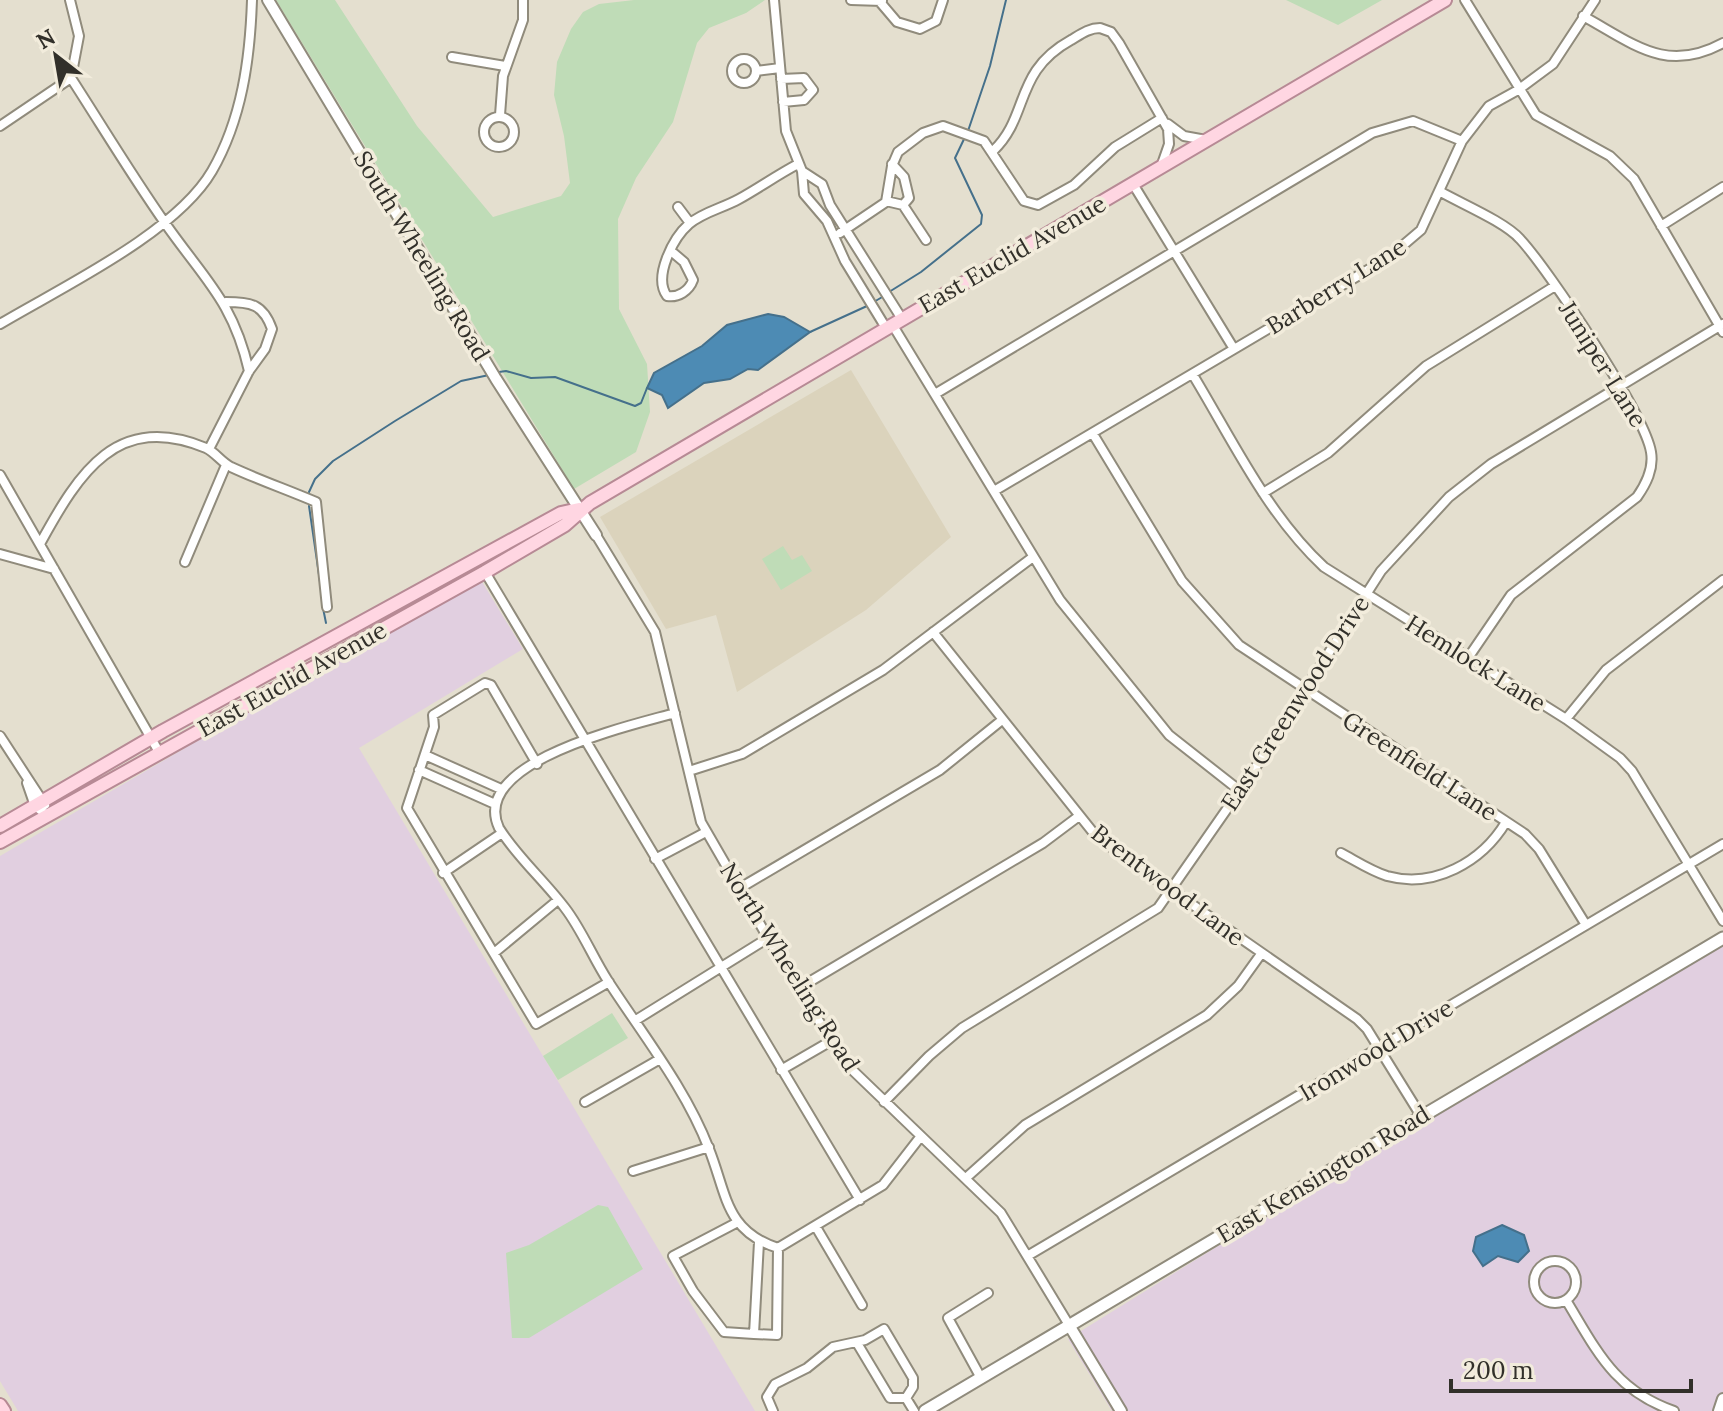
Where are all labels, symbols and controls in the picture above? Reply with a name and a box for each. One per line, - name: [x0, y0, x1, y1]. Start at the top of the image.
- north arrow: [16, 16, 96, 96]
- text: N: [31, 22, 60, 55]
- street label: South Wheeling Road: [347, 145, 497, 367]
- street label: East Euclid Avenue: [913, 188, 1111, 320]
- street label: Barberry Lane: [1260, 231, 1412, 341]
- street label: Juniper Lane: [1551, 294, 1654, 433]
- street label: East Greenwood Drive: [1214, 590, 1376, 816]
- street label: Hemlock Lane: [1400, 608, 1552, 718]
- street label: East Euclid Avenue: [192, 614, 392, 744]
- street label: Greenfield Lane: [1337, 704, 1503, 828]
- street label: Brentwood Lane: [1085, 817, 1251, 953]
- street label: North Wheeling Road: [713, 857, 867, 1077]
- street label: Ironwood Drive: [1293, 992, 1459, 1108]
- street label: East Kensington Road: [1211, 1098, 1435, 1250]
- scale bar: [1451, 1343, 1691, 1393]
- text: 200 m: [1463, 1355, 1533, 1386]

